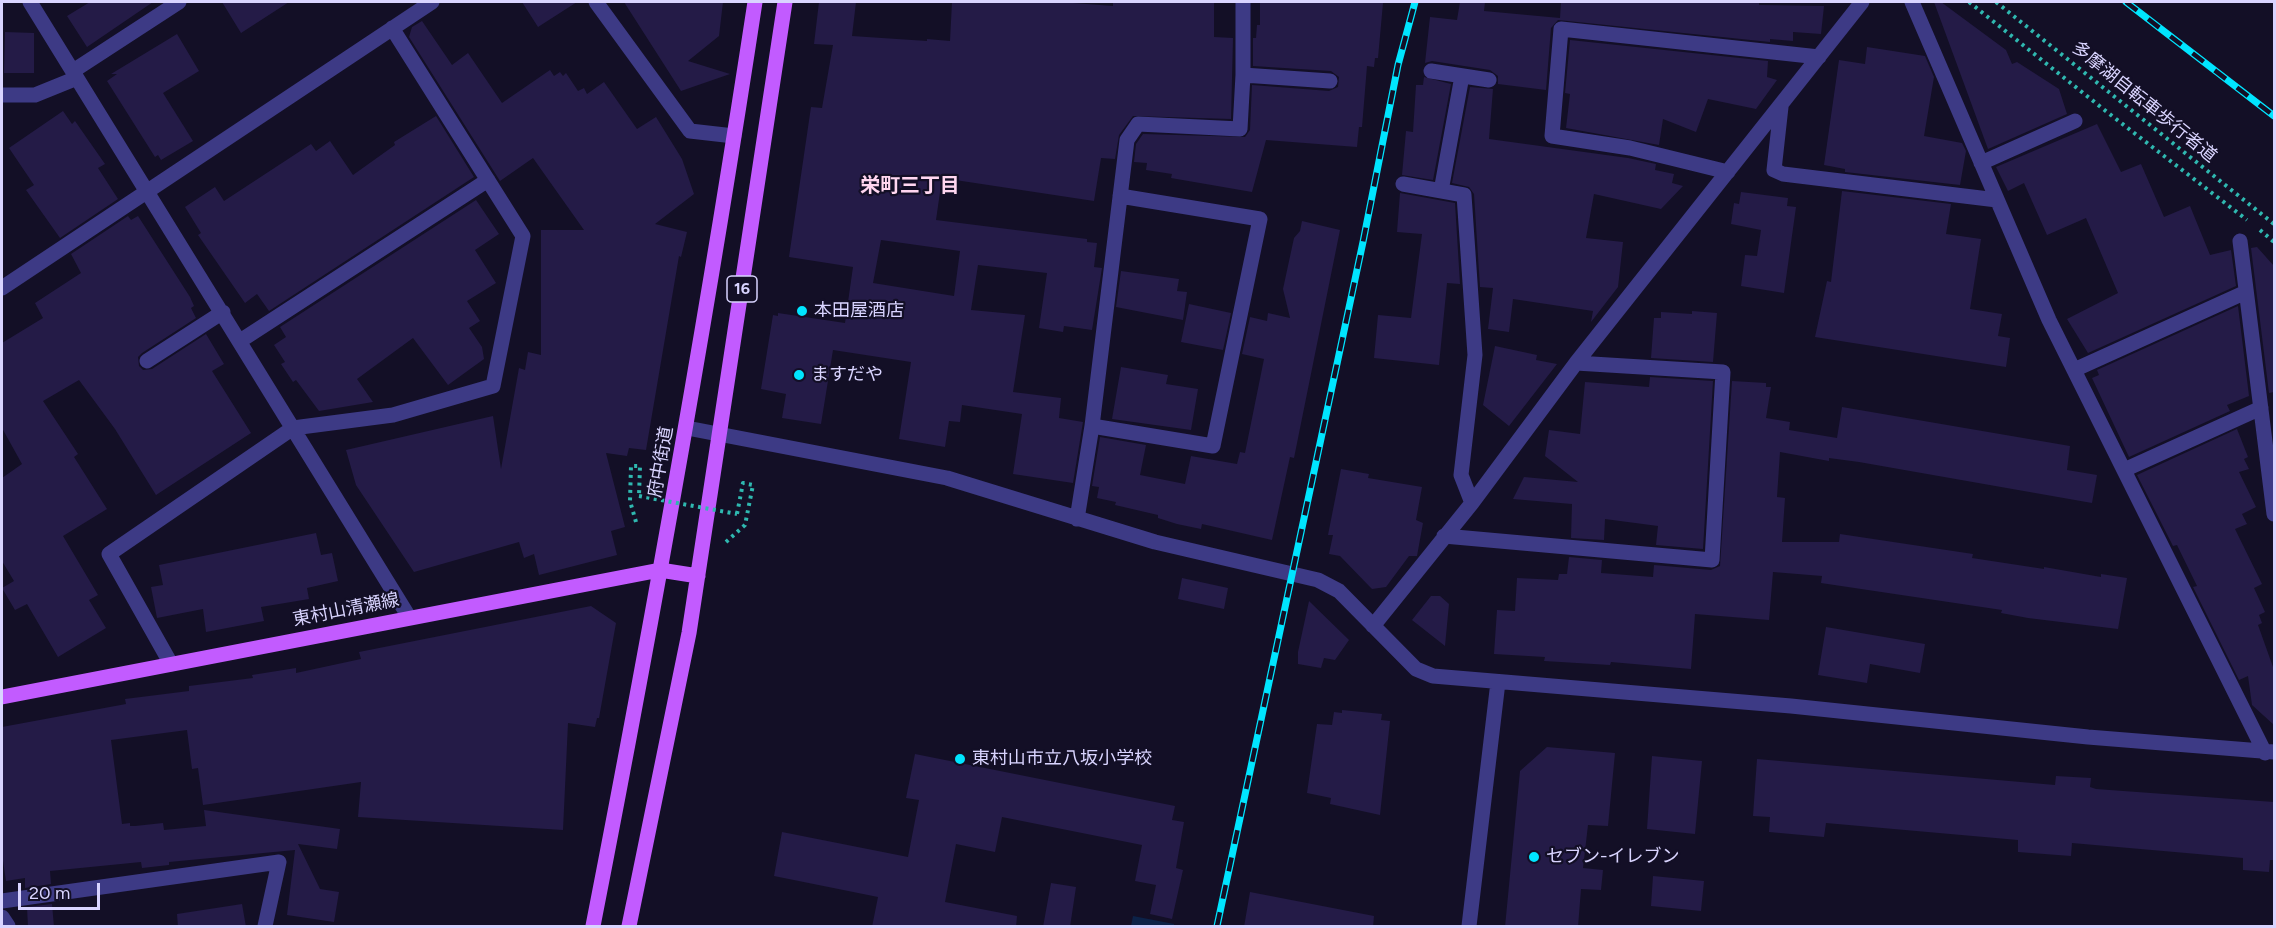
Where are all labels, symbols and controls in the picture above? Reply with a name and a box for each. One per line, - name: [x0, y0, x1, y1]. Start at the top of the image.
- street label: 多摩湖自転車歩行者道: [2067, 37, 2221, 167]
- district label: 栄町三丁目: [860, 174, 960, 198]
- road number: 16: [727, 276, 757, 302]
- place label: 本田屋酒店: [814, 300, 904, 322]
- marker: 本田屋酒店: [795, 304, 809, 318]
- place label: ますだや: [811, 364, 883, 386]
- marker: ますだや: [792, 368, 806, 382]
- street label: 府中街道: [644, 425, 678, 499]
- street label: 東村山清瀬線: [291, 589, 401, 631]
- place label: 東村山市立八坂小学校: [972, 748, 1152, 770]
- marker: 東村山市立八坂小学校: [953, 752, 967, 766]
- place label: セブン-イレブン: [1546, 846, 1680, 868]
- marker: セブン-イレブン: [1527, 850, 1541, 864]
- scale bar: [21, 871, 104, 909]
- text: 20 m: [29, 882, 70, 904]

